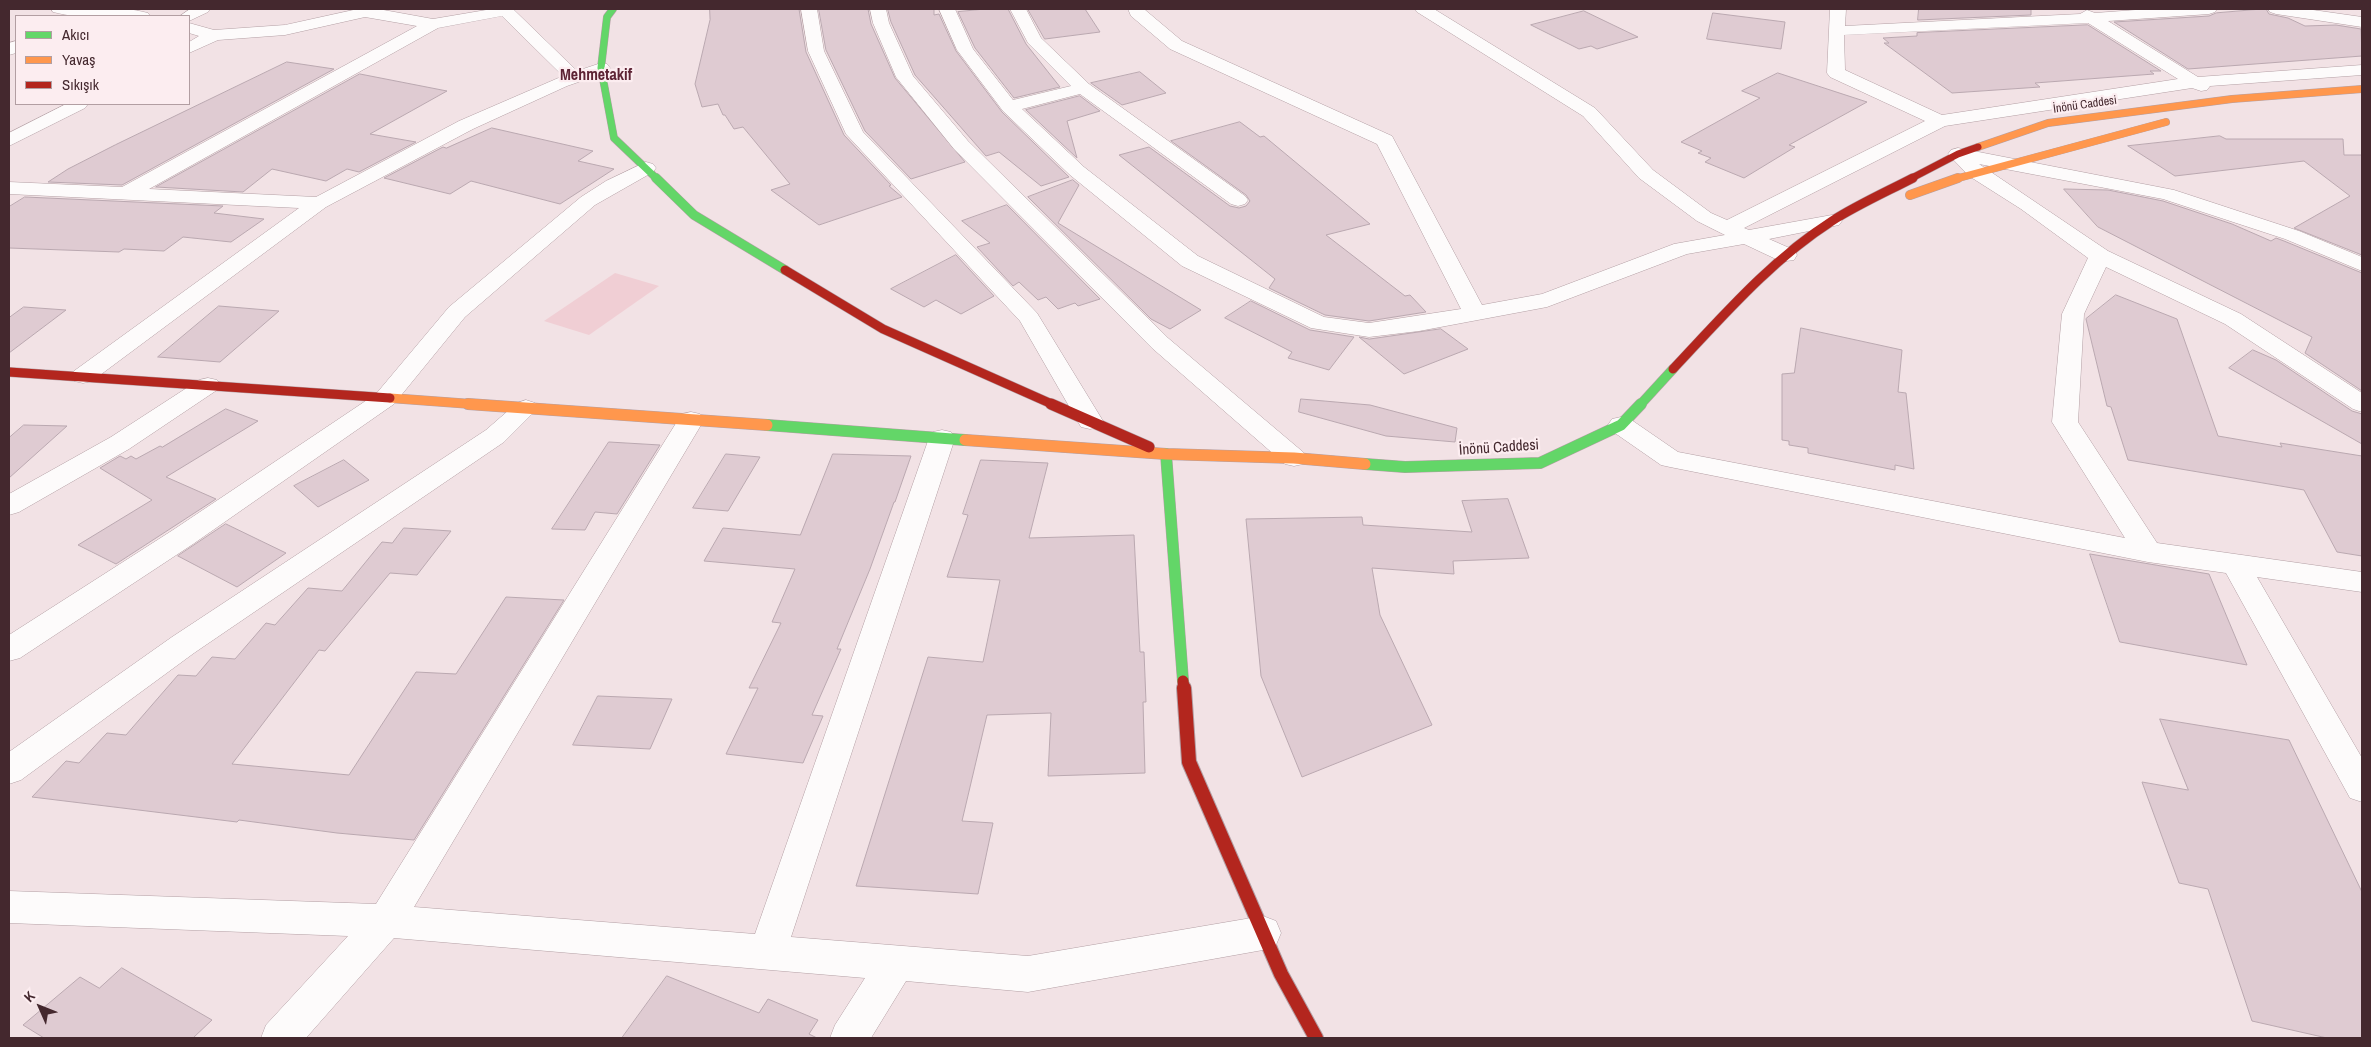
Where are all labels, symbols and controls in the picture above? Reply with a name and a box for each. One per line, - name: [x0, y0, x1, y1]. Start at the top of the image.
- legend: [15, 15, 190, 105]
- text: Akıcı: [62, 24, 89, 45]
- text: Yavaş: [62, 49, 95, 70]
- district label: Mehmetakif: [560, 66, 632, 86]
- text: Sıkışık: [62, 74, 99, 95]
- street label: İnönü Caddesi: [2052, 93, 2118, 117]
- street label: İnönü Caddesi: [1458, 436, 1540, 460]
- north arrow: [15, 982, 65, 1032]
- text: K: [20, 987, 39, 1006]

